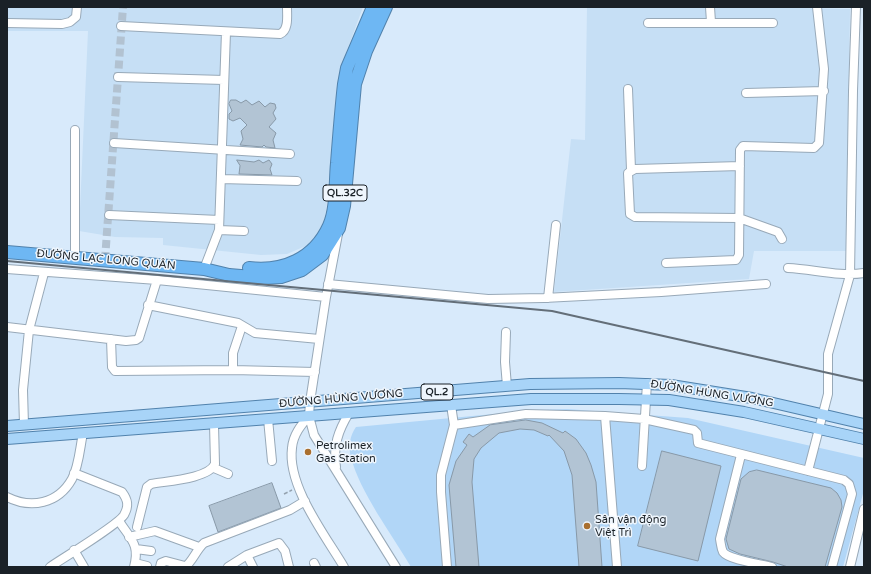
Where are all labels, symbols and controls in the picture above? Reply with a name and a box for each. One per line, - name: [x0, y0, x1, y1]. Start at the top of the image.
- road number: QL.32C: [323, 185, 367, 201]
- street label: ĐƯỜNG LẠC LONG QUÂN: [36, 247, 176, 273]
- street label: ĐƯỜNG HÙNG VƯƠNG: [650, 378, 774, 410]
- road number: QL.2: [421, 384, 453, 400]
- street label: ĐƯỜNG HÙNG VƯƠNG: [278, 387, 404, 411]
- place label: Petrolimex Gas Station: [316, 439, 376, 465]
- marker: Petrolimex Gas Station: [303, 447, 313, 457]
- place label: Sân vận động Việt Trì: [595, 513, 666, 539]
- marker: Sân vận động Việt Trì: [582, 521, 592, 531]

